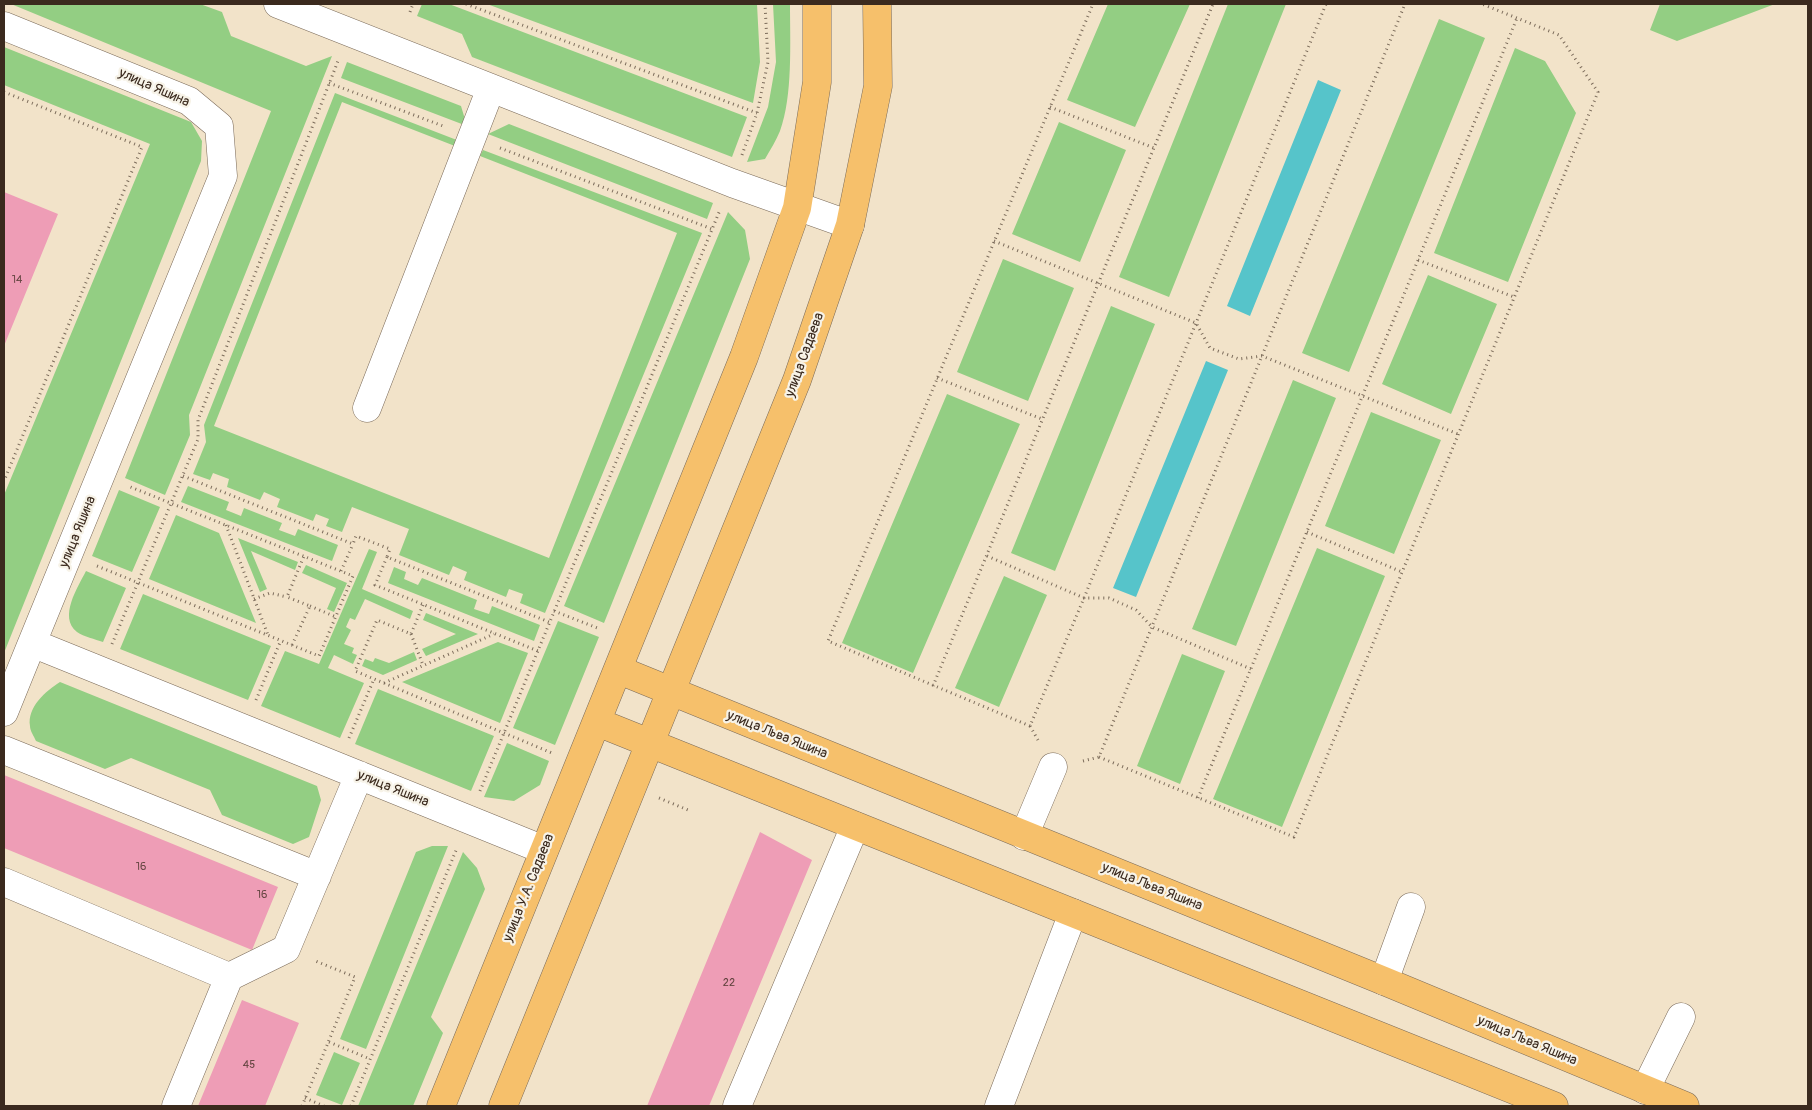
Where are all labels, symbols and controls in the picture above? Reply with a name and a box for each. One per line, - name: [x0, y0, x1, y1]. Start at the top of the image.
- street label: улица Яшина: [116, 65, 192, 111]
- house number: 14: [12, 273, 22, 287]
- street label: улица Садаева: [782, 311, 828, 399]
- street label: улица Яшина: [56, 494, 100, 570]
- street label: улица Льва Яшина: [724, 707, 830, 763]
- street label: улица Яшина: [355, 767, 431, 811]
- street label: улица У.А. Садаева: [500, 832, 558, 944]
- street label: улица Льва Яшина: [1099, 859, 1205, 915]
- house number: 16: [136, 860, 146, 874]
- house number: 16: [257, 888, 267, 902]
- house number: 22: [723, 976, 735, 990]
- street label: улица Льва Яшина: [1475, 1012, 1579, 1070]
- house number: 45: [243, 1058, 255, 1072]

